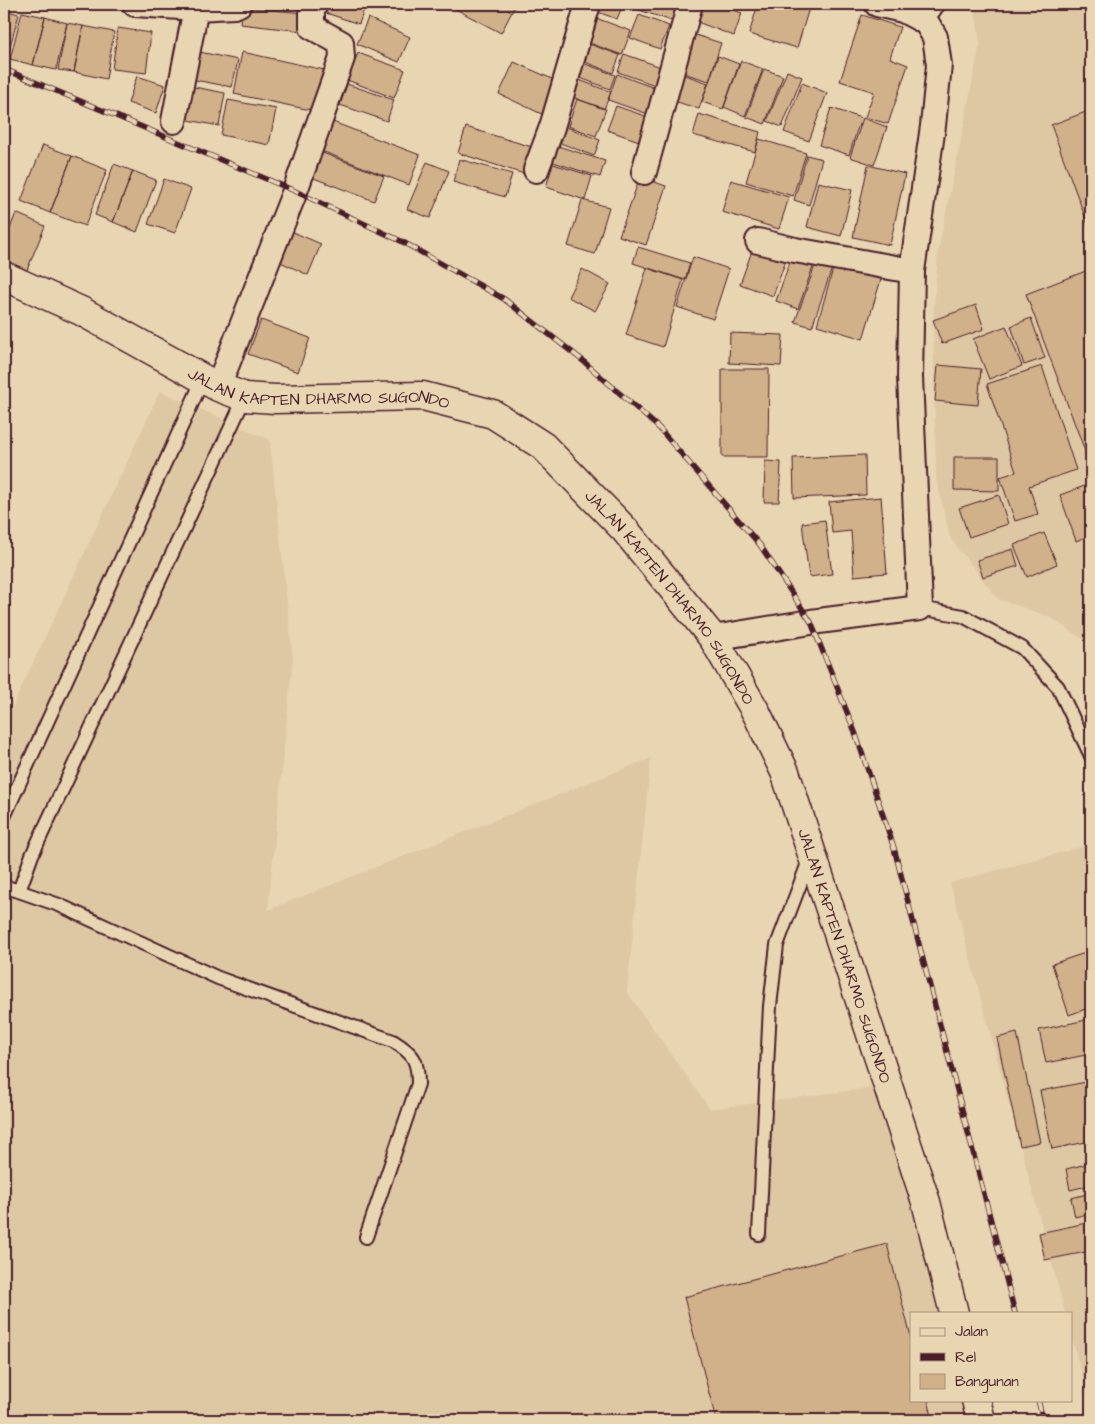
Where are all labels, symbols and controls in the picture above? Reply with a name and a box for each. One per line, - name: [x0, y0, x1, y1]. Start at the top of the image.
- street label: JALAN KAPTEN DHARMO SUGONDO: [184, 362, 452, 414]
- street label: JALAN KAPTEN DHARMO SUGONDO: [580, 485, 759, 709]
- street label: JALAN KAPTEN DHARMO SUGONDO: [792, 826, 896, 1086]
- legend: [910, 1312, 1072, 1402]
- text: Jalan: [955, 1321, 989, 1342]
- text: Rel: [955, 1347, 976, 1368]
- text: Bangunan: [955, 1371, 1019, 1393]

